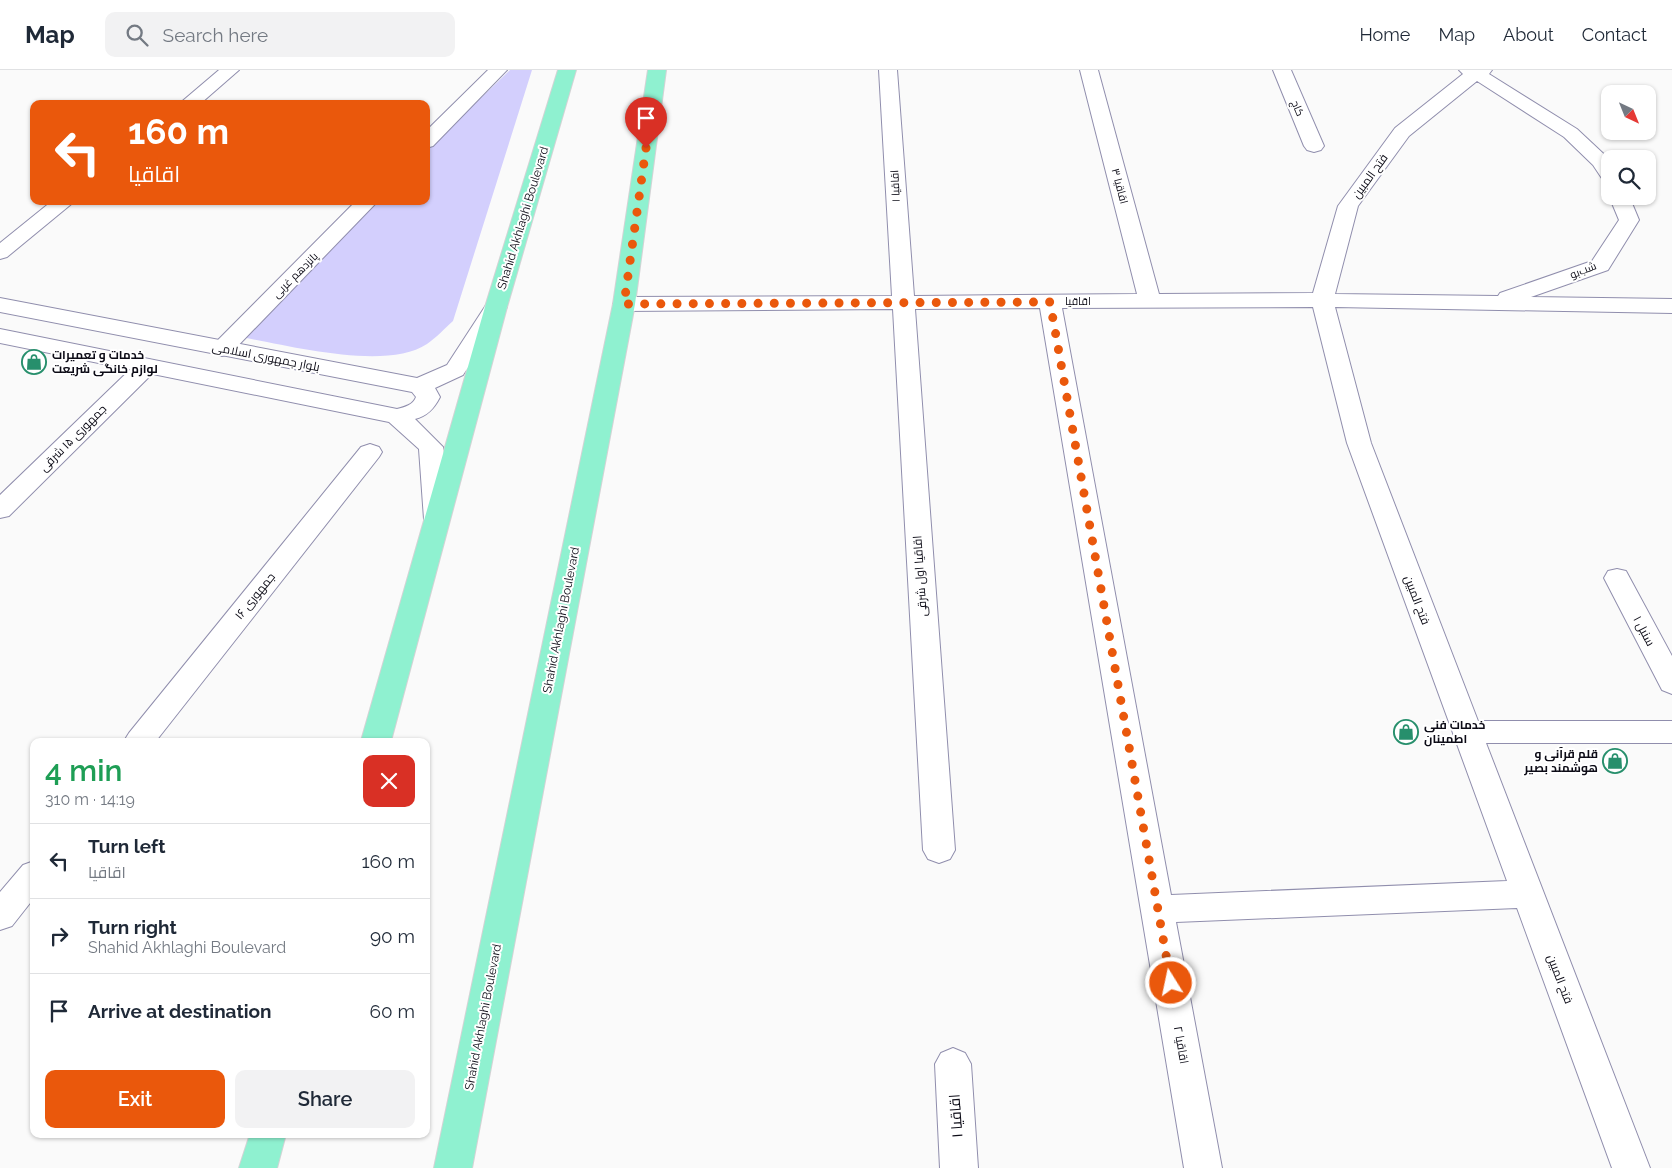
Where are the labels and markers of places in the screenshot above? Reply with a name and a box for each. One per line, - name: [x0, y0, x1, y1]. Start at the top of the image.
- pin: [625, 97, 667, 148]
- place label: خدمات و تعمیرات لوازم خانگی شریعت: [52, 348, 158, 377]
- shop icon: خدمات و تعمیرات لوازم خانگی شریعت: [21, 349, 47, 375]
- place label: خدمات فنی اطمینان: [1424, 718, 1485, 747]
- shop icon: خدمات فنی اطمینان: [1393, 719, 1419, 745]
- place label: قلم قرآنی و هوشمند بصیر: [1523, 747, 1598, 776]
- shop icon: قلم قرآنی و هوشمند بصیر: [1602, 748, 1628, 774]

